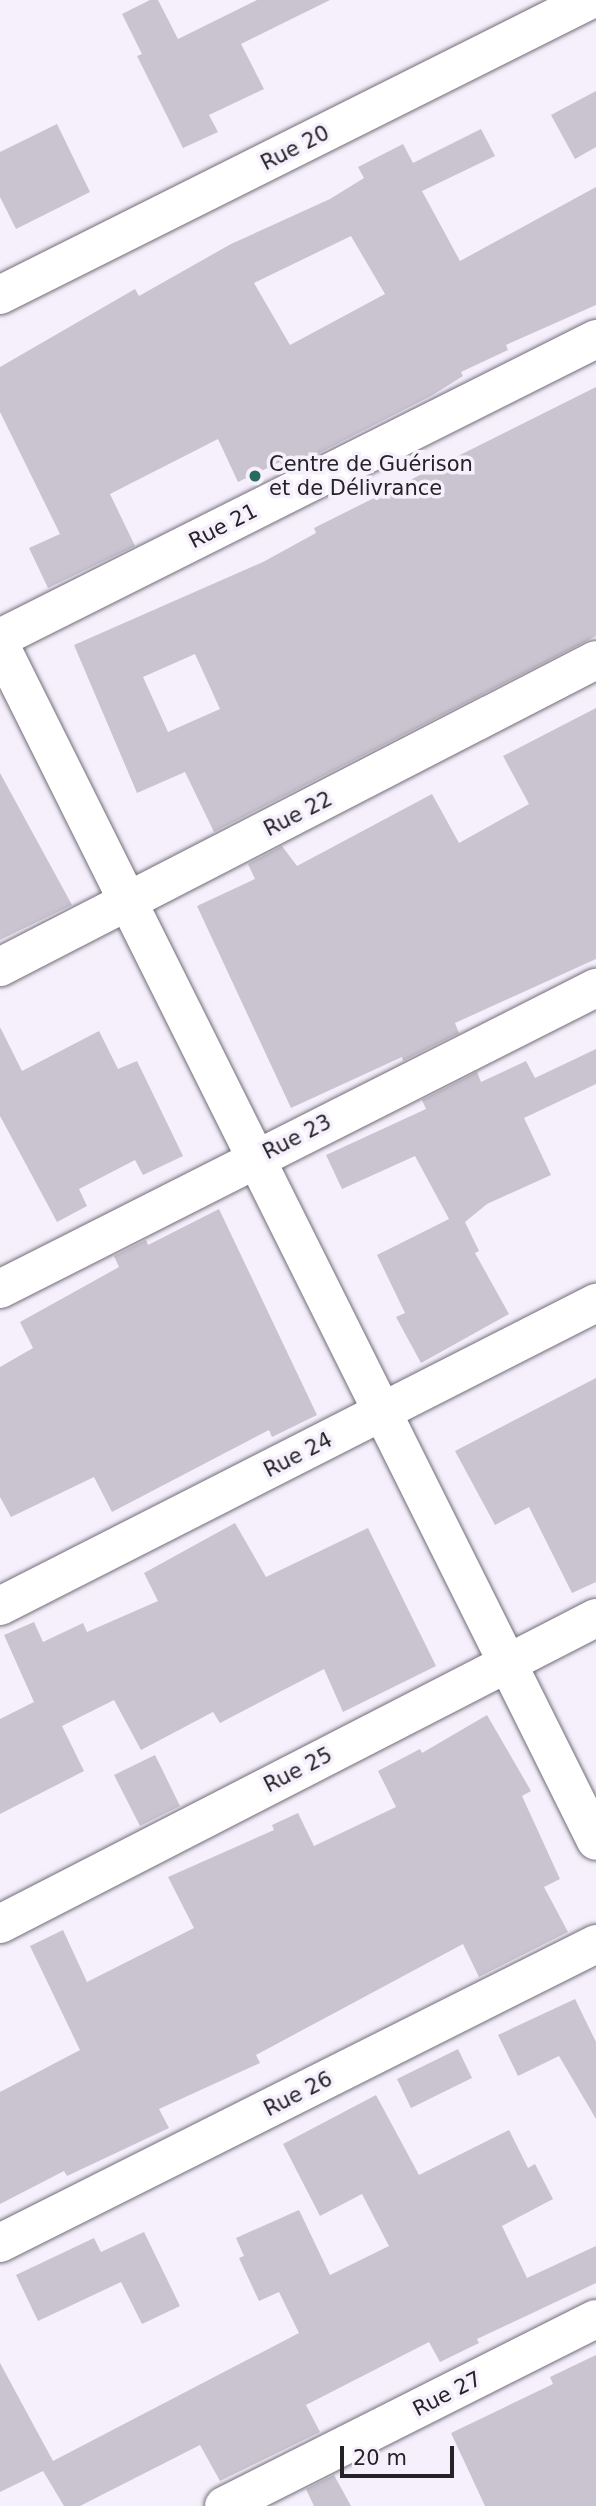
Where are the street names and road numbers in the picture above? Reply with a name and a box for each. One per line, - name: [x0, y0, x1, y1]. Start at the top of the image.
- street label: Rue 20: [257, 120, 333, 176]
- street label: Rue 21: [185, 498, 261, 554]
- street label: Rue 22: [260, 786, 336, 842]
- street label: Rue 23: [259, 1109, 335, 1165]
- street label: Rue 24: [260, 1427, 336, 1483]
- street label: Rue 25: [260, 1742, 336, 1798]
- street label: Rue 26: [260, 2066, 336, 2122]
- street label: Rue 27: [409, 2366, 485, 2422]

